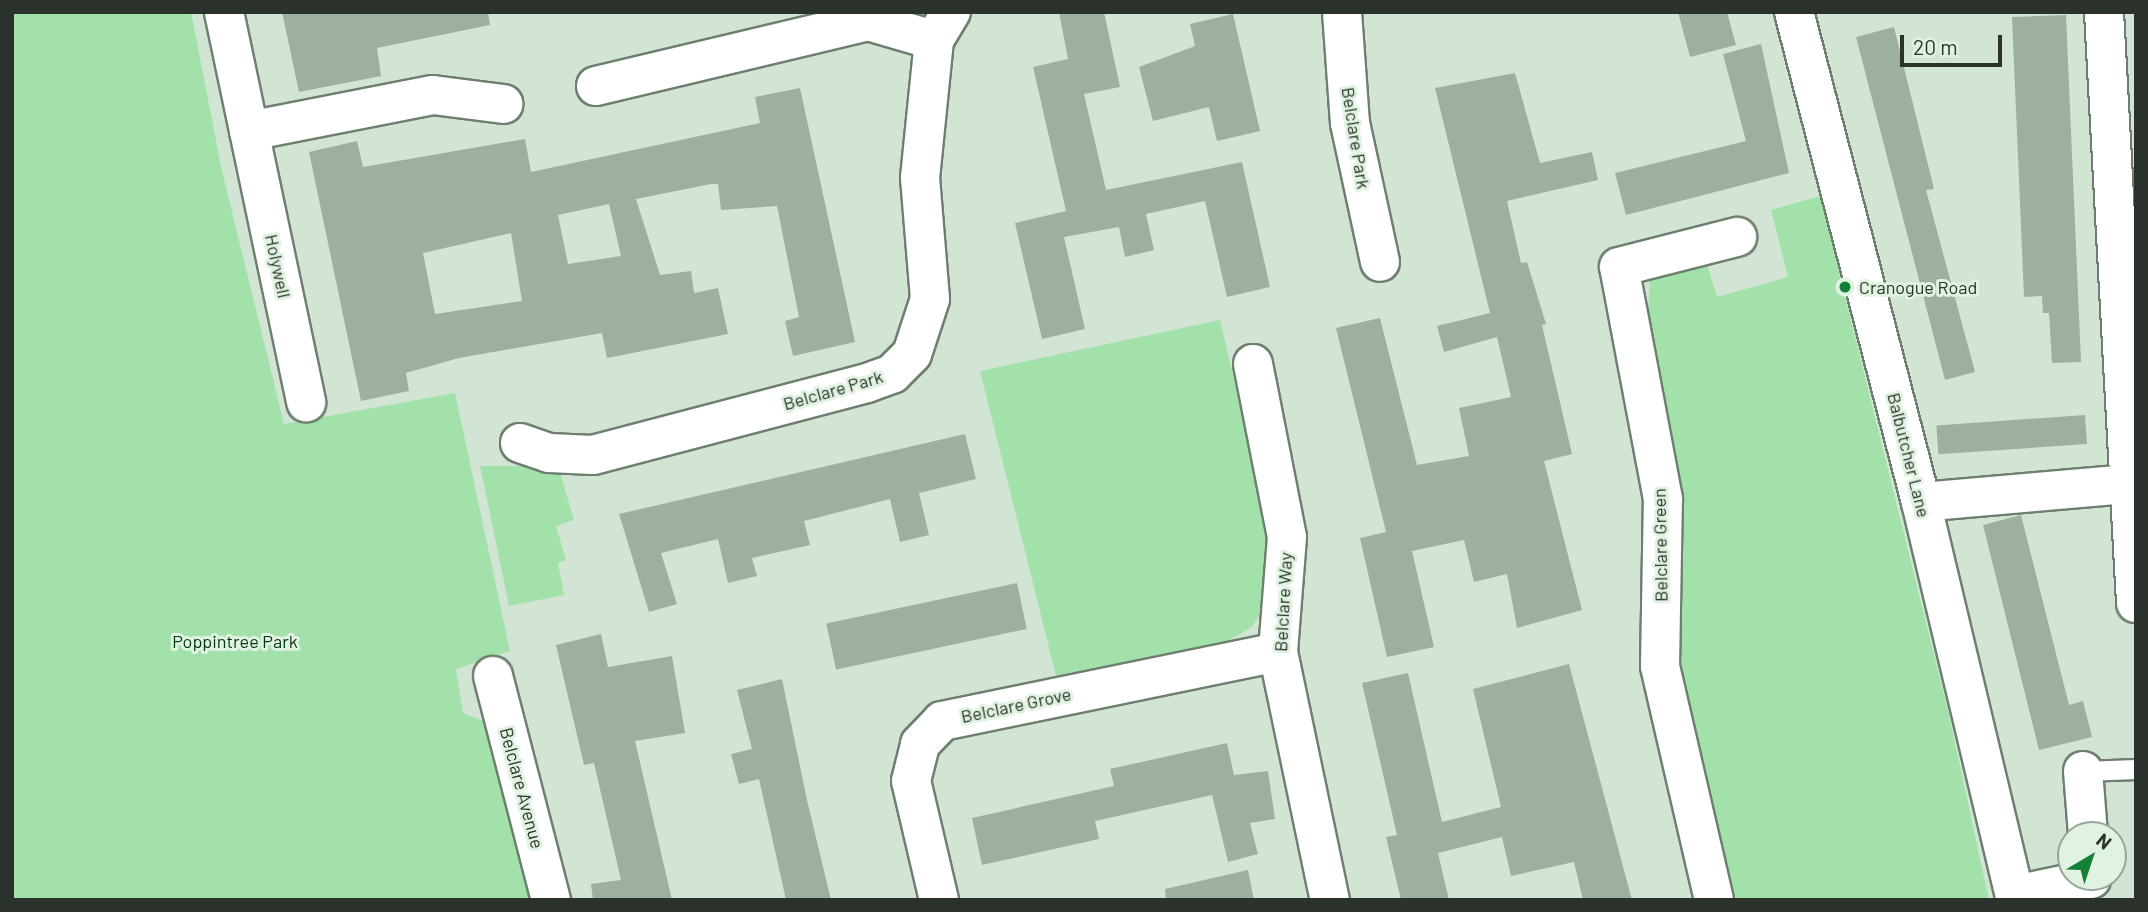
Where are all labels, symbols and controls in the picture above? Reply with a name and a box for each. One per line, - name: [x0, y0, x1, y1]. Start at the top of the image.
- scale bar: [1903, 21, 2004, 65]
- text: 20 m: [1913, 34, 1958, 59]
- street label: Belclare Park: [1337, 86, 1375, 190]
- street label: Holywell: [261, 232, 295, 300]
- place label: Cranogue Road: [1859, 276, 1977, 298]
- marker: Cranogue Road: [1837, 279, 1853, 295]
- street label: Belclare Park: [781, 365, 885, 415]
- street label: Balbutcher Lane: [1883, 390, 1935, 520]
- street label: Belclare Green: [1648, 488, 1672, 602]
- street label: Belclare Way: [1270, 552, 1296, 652]
- park label: Poppintree Park: [172, 630, 298, 652]
- street label: Belclare Grove: [959, 683, 1073, 727]
- street label: Belclare Avenue: [495, 725, 549, 851]
- north arrow: [2057, 821, 2127, 891]
- text: N: [2092, 828, 2116, 854]

